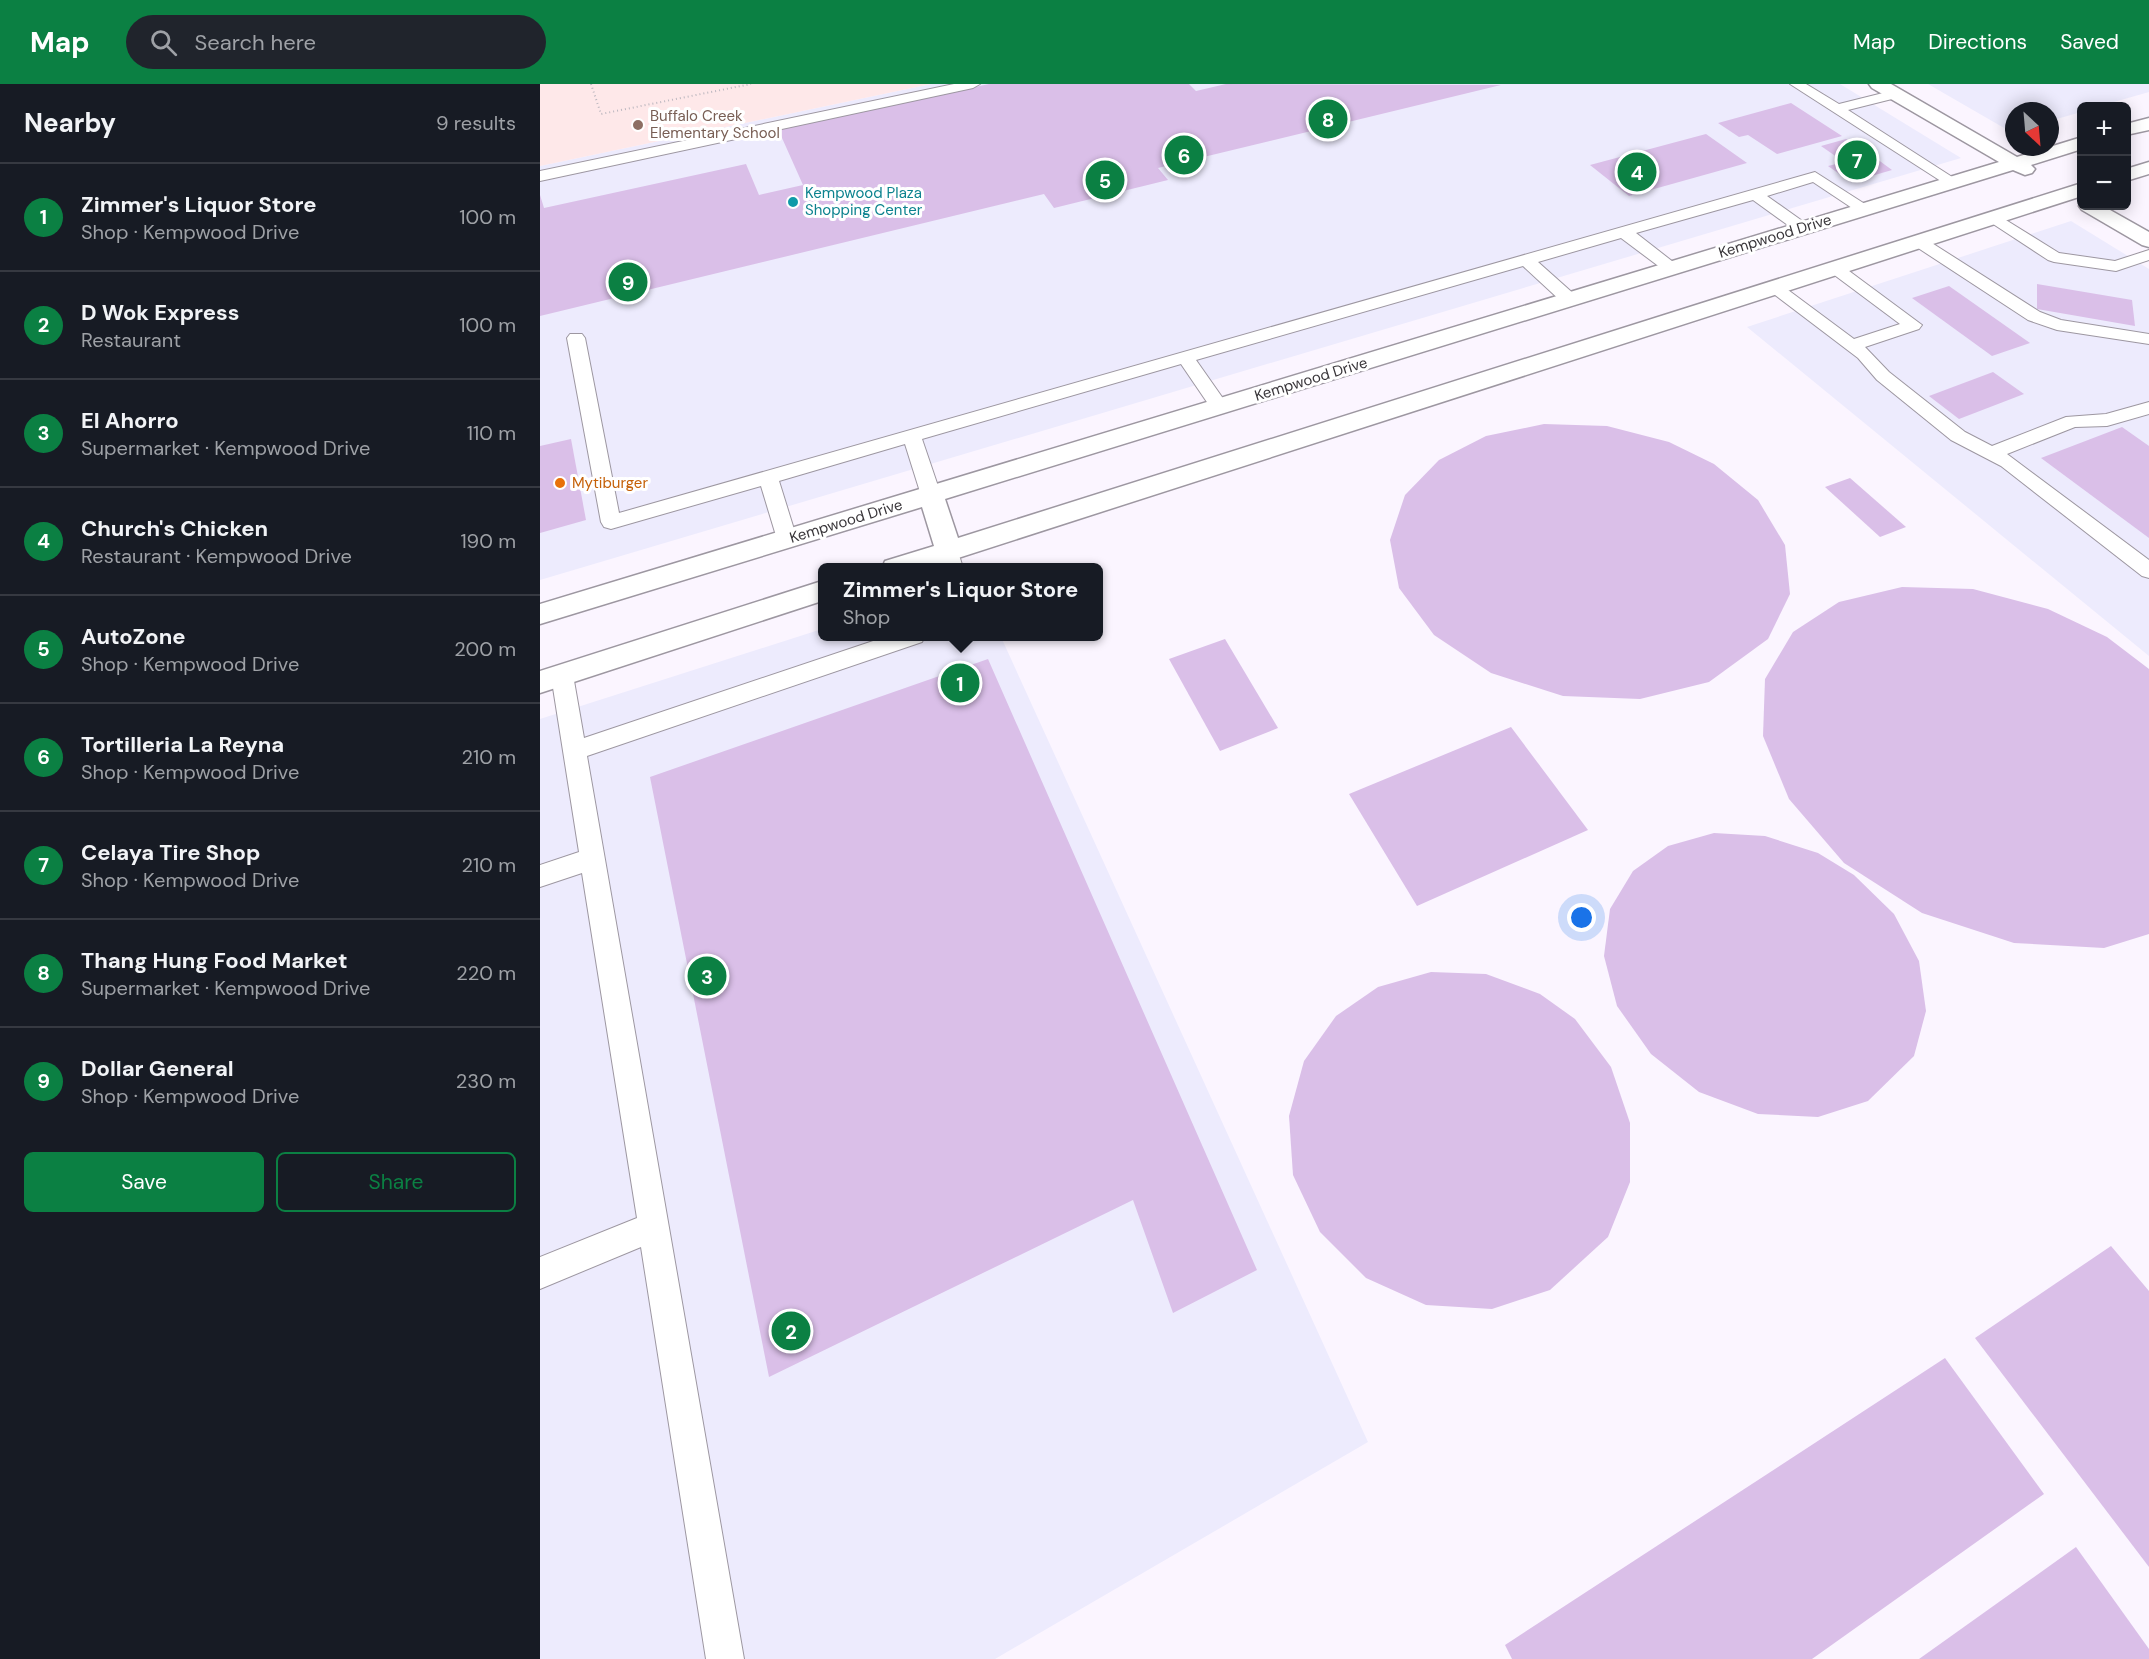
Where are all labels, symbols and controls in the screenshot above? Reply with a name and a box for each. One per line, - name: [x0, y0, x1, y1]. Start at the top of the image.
- search box: [126, 15, 546, 69]
- text: Map: [30, 24, 90, 61]
- icon: search: [147, 26, 180, 59]
- text: Search here: [195, 28, 316, 57]
- text: Map: [1853, 28, 1895, 56]
- text: Directions: [1928, 28, 2027, 56]
- text: Saved: [2060, 28, 2119, 56]
- pin: 8: [1308, 96, 1348, 141]
- north arrow: [2005, 102, 2059, 156]
- map controls: [2077, 102, 2131, 210]
- button: +: [2077, 102, 2131, 156]
- text: Nearby: [24, 106, 116, 140]
- place label: Buffalo Creek Elementary School: [650, 106, 780, 143]
- text: 9 results: [436, 110, 516, 136]
- marker: Buffalo Creek Elementary School: [631, 118, 645, 132]
- pin: 6: [1164, 132, 1204, 178]
- pin: 7: [1838, 138, 1876, 182]
- pin: 4: [1618, 150, 1656, 194]
- button: −: [2077, 156, 2131, 210]
- pin: 5: [1086, 158, 1124, 202]
- place label: Kempwood Plaza Shopping Center: [805, 183, 923, 220]
- text: Zimmer's Liquor Store: [81, 190, 316, 219]
- marker: Kempwood Plaza Shopping Center: [786, 195, 800, 209]
- text: 1: [40, 204, 47, 230]
- text: 100 m: [459, 204, 516, 230]
- street label: Kempwood Drive: [1716, 209, 1834, 263]
- text: Shop · Kempwood Drive: [81, 219, 299, 245]
- pin: 9: [608, 260, 647, 304]
- text: D Wok Express: [81, 298, 240, 327]
- text: 2: [38, 312, 49, 338]
- text: 100 m: [459, 312, 516, 338]
- text: Restaurant: [81, 327, 181, 353]
- street label: Kempwood Drive: [1252, 352, 1370, 406]
- text: El Ahorro: [81, 406, 179, 435]
- text: 3: [37, 420, 50, 446]
- text: 110 m: [467, 420, 516, 446]
- text: Supermarket · Kempwood Drive: [81, 435, 370, 461]
- place label: Mytiburger: [572, 473, 648, 493]
- marker: Mytiburger: [553, 476, 567, 490]
- street label: Kempwood Drive: [787, 494, 905, 548]
- text: Church's Chicken: [81, 514, 268, 543]
- text: 4: [37, 528, 50, 554]
- text: 190 m: [460, 528, 516, 554]
- text: Restaurant · Kempwood Drive: [81, 543, 352, 569]
- popup: [818, 563, 1103, 641]
- text: Zimmer's Liquor Store: [843, 575, 1078, 604]
- text: Shop: [843, 604, 890, 630]
- text: AutoZone: [81, 622, 186, 651]
- text: 5: [37, 636, 50, 662]
- text: 200 m: [454, 636, 516, 662]
- text: Shop · Kempwood Drive: [81, 651, 299, 677]
- pin: 1: [940, 660, 980, 706]
- text: Tortilleria La Reyna: [81, 730, 284, 759]
- text: 6: [37, 744, 50, 770]
- text: 210 m: [461, 744, 516, 770]
- text: Shop · Kempwood Drive: [81, 759, 299, 785]
- text: Celaya Tire Shop: [81, 838, 260, 867]
- text: 7: [38, 852, 49, 878]
- text: 210 m: [461, 852, 516, 878]
- text: Shop · Kempwood Drive: [81, 867, 299, 893]
- your location: [1567, 903, 1596, 932]
- text: Thang Hung Food Market: [81, 946, 347, 975]
- pin: 3: [688, 954, 726, 998]
- text: 8: [37, 960, 50, 986]
- text: 220 m: [456, 960, 516, 986]
- text: Supermarket · Kempwood Drive: [81, 975, 370, 1001]
- text: Dollar General: [81, 1054, 234, 1083]
- text: 9: [37, 1068, 50, 1094]
- text: 230 m: [456, 1068, 516, 1094]
- text: Shop · Kempwood Drive: [81, 1083, 299, 1109]
- button: Save: [24, 1152, 264, 1212]
- button: Share: [276, 1152, 516, 1212]
- pin: 2: [772, 1308, 810, 1354]

